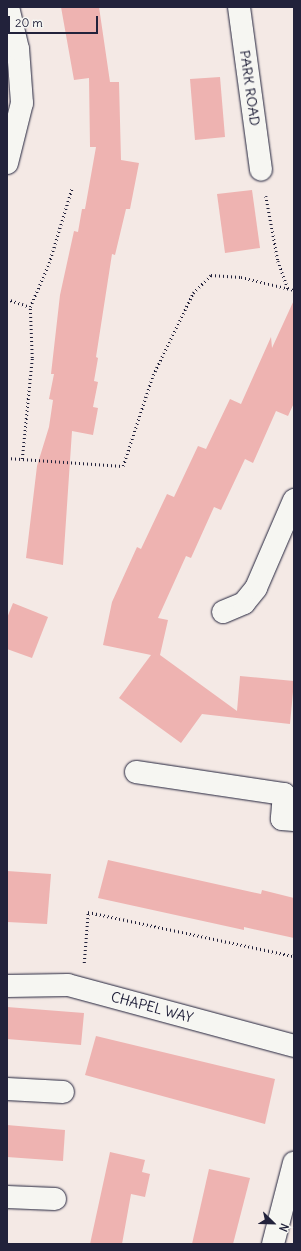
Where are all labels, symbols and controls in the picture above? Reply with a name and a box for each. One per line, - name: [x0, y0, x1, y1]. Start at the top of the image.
- scale bar: [10, 8, 100, 34]
- text: 20 m: [15, 15, 43, 30]
- street label: PARK ROAD: [236, 49, 264, 127]
- street label: CHAPEL WAY: [109, 988, 195, 1026]
- north arrow: [253, 1203, 293, 1243]
- text: N: [276, 1221, 292, 1234]

